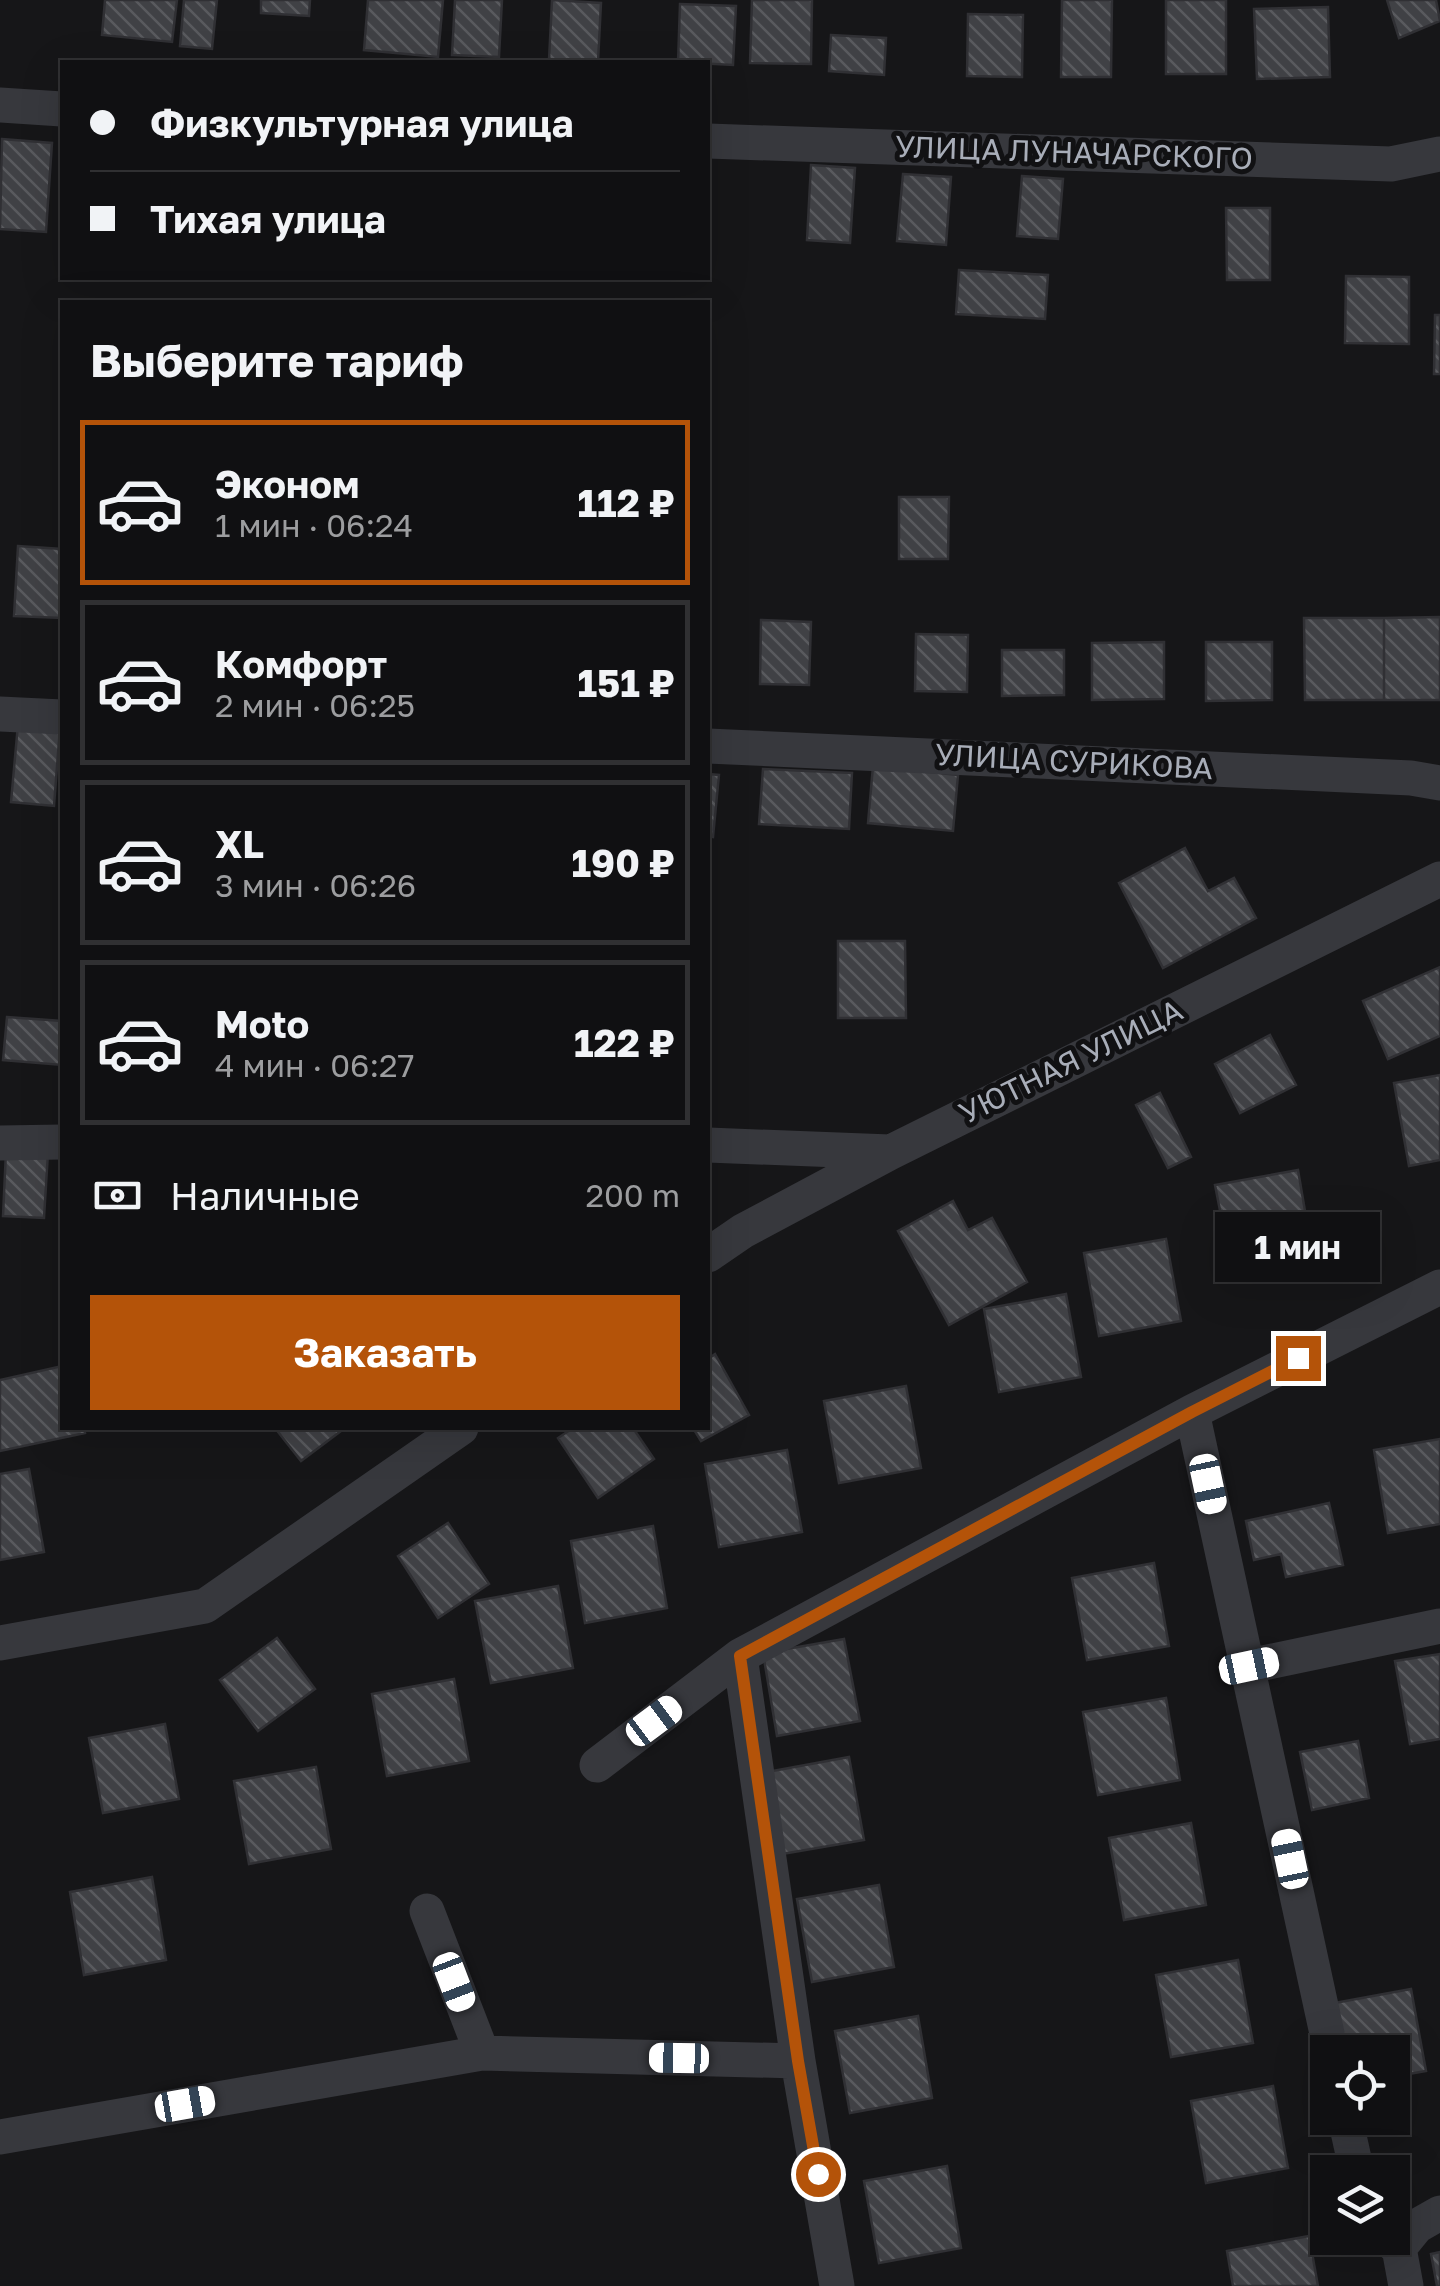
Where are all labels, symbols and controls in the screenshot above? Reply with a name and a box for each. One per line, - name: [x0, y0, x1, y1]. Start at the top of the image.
- text: Физкультурная улица: [150, 100, 574, 145]
- street label: УЛИЦА ЛУНАЧАРСКОГО: [895, 128, 1254, 176]
- text: Тихая улица: [150, 196, 386, 241]
- text: Выберите тариф: [90, 333, 464, 387]
- icon: car: [95, 458, 185, 548]
- text: Эконом: [215, 461, 359, 506]
- text: 112 ₽: [578, 480, 675, 525]
- text: 1 мин · 06:24: [215, 506, 413, 544]
- icon: car: [95, 638, 185, 728]
- text: Комфорт: [215, 641, 387, 686]
- text: 151 ₽: [578, 660, 675, 705]
- text: 2 мин · 06:25: [215, 686, 415, 724]
- street label: УЛИЦА СУРИКОВА: [934, 736, 1214, 786]
- icon: car: [95, 818, 185, 908]
- text: XL: [215, 821, 264, 866]
- text: 190 ₽: [571, 840, 675, 885]
- text: 3 мин · 06:26: [215, 866, 416, 904]
- street label: УЮТНАЯ УЛИЦА: [953, 991, 1188, 1131]
- icon: car: [95, 998, 185, 1088]
- text: Moto: [215, 1001, 309, 1046]
- text: 122 ₽: [574, 1020, 675, 1065]
- text: 4 мин · 06:27: [215, 1046, 415, 1084]
- icon: cash: [90, 1168, 145, 1223]
- text: Наличные: [170, 1173, 360, 1218]
- text: 200 m: [585, 1176, 680, 1214]
- callout: 1 мин: [1216, 1213, 1380, 1283]
- text: 1 мин: [1254, 1228, 1341, 1266]
- button: Заказать: [90, 1295, 680, 1410]
- route end: [1276, 1336, 1321, 1381]
- car: [1187, 1452, 1229, 1516]
- car: [1217, 1645, 1281, 1687]
- car: [621, 1691, 687, 1751]
- car: [1269, 1827, 1311, 1891]
- car: [429, 1949, 479, 2015]
- map controls: [1310, 2035, 1410, 2255]
- button: locate: [1310, 2035, 1410, 2135]
- car: [649, 2042, 709, 2074]
- car: [153, 2084, 217, 2124]
- route start: [796, 2152, 841, 2197]
- button: layers: [1310, 2155, 1410, 2255]

